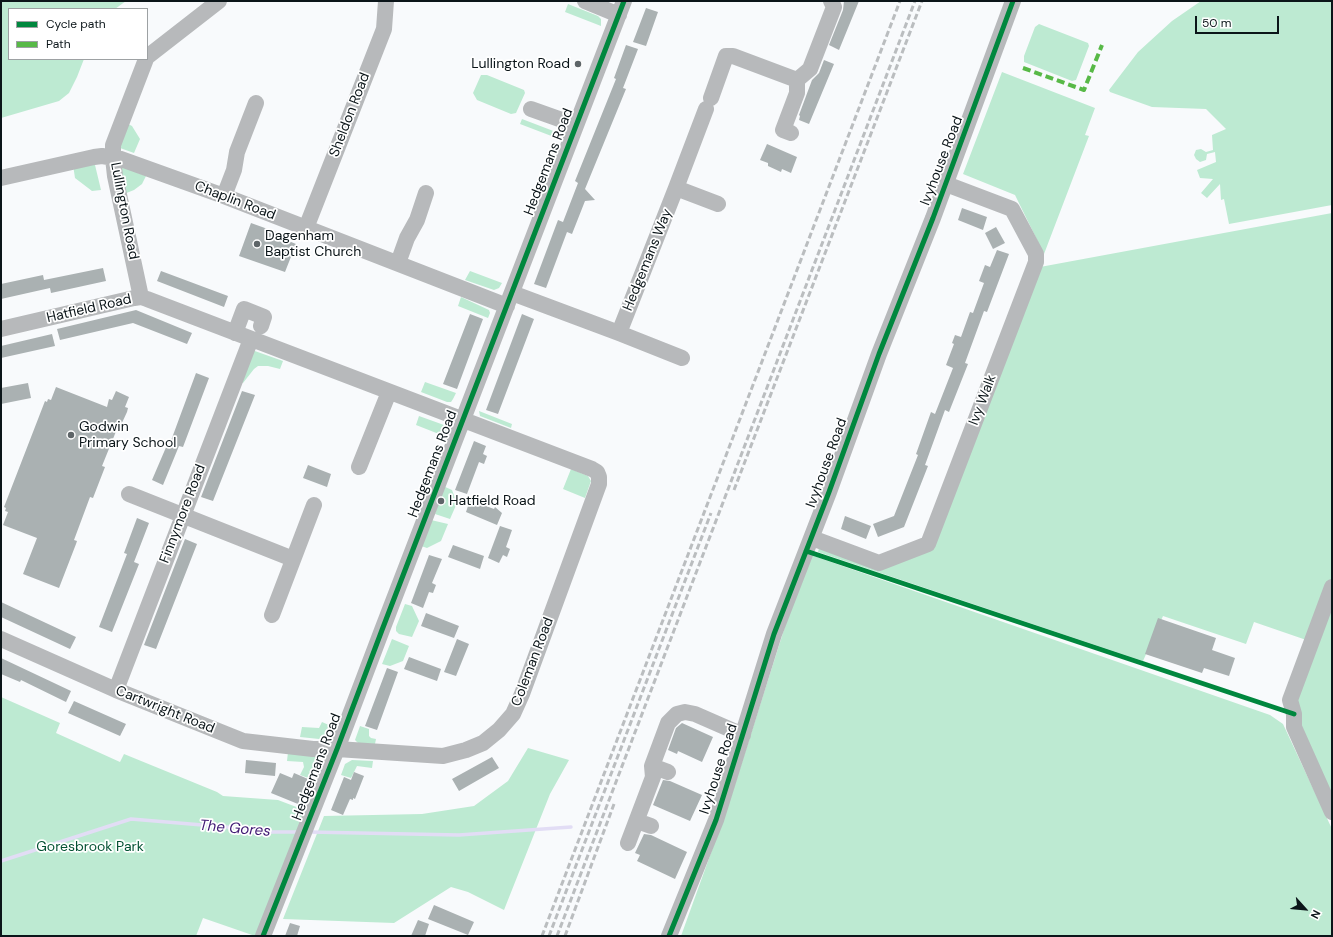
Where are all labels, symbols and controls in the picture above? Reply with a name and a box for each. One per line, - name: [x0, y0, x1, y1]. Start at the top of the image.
- legend: [8, 8, 148, 60]
- scale bar: [1197, 8, 1281, 34]
- text: 50 m: [1202, 15, 1231, 31]
- text: Cycle path: [46, 16, 106, 32]
- text: Path: [46, 36, 71, 52]
- place label: Lullington Road: [471, 56, 570, 72]
- marker: Lullington Road: [573, 59, 583, 69]
- street label: Sheldon Road: [326, 71, 374, 159]
- street label: Hedgemans Road: [521, 106, 577, 218]
- street label: Ivyhouse Road: [917, 114, 967, 208]
- street label: Lullington Road: [106, 161, 142, 261]
- street label: Chaplin Road: [192, 178, 278, 224]
- street label: Hedgemans Way: [620, 206, 676, 314]
- place label: Dagenham Baptist Church: [265, 228, 361, 260]
- marker: Dagenham Baptist Church: [252, 239, 262, 249]
- street label: Hatfield Road: [45, 291, 133, 327]
- street label: Ivy Walk: [966, 372, 1000, 428]
- street label: Hedgemans Road: [405, 408, 461, 520]
- street label: Ivyhouse Road: [803, 416, 851, 510]
- place label: Godwin Primary School: [79, 419, 176, 452]
- marker: Godwin Primary School: [66, 430, 76, 440]
- street label: Finnymore Road: [156, 462, 210, 566]
- place label: Hatfield Road: [449, 493, 535, 509]
- marker: Hatfield Road: [436, 496, 446, 506]
- street label: Coleman Road: [508, 615, 558, 709]
- street label: Cartwright Road: [113, 683, 217, 737]
- street label: Hedgemans Road: [289, 711, 345, 823]
- street label: Ivyhouse Road: [696, 722, 742, 816]
- water label: The Gores: [199, 817, 271, 841]
- park label: Goresbrook Park: [36, 839, 144, 855]
- north arrow: [1285, 889, 1325, 929]
- text: N: [1308, 908, 1324, 921]

